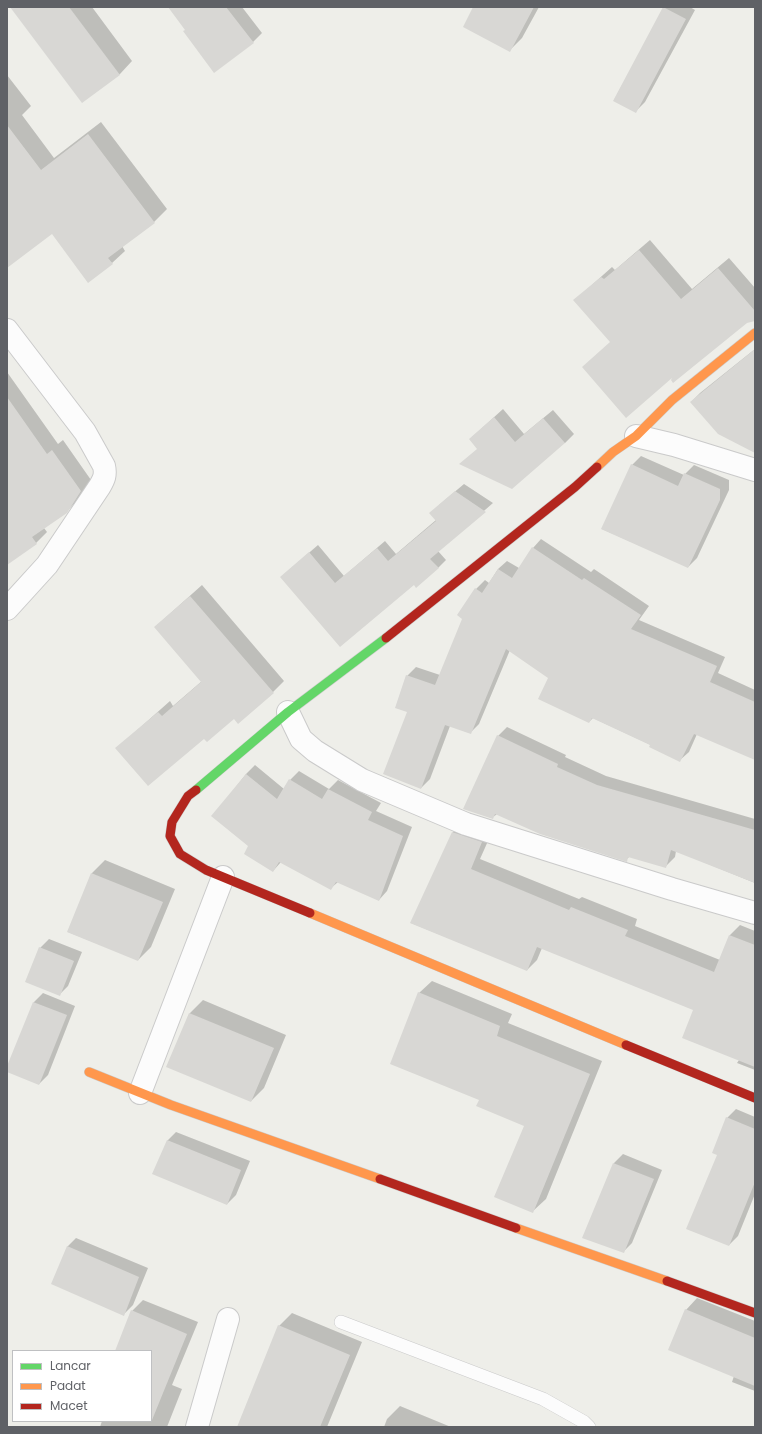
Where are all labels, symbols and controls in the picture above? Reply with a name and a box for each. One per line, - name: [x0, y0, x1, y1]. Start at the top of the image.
- legend: [12, 1350, 152, 1422]
- text: Lancar: [50, 1357, 91, 1374]
- text: Padat: [50, 1377, 86, 1394]
- text: Macet: [50, 1397, 88, 1414]

